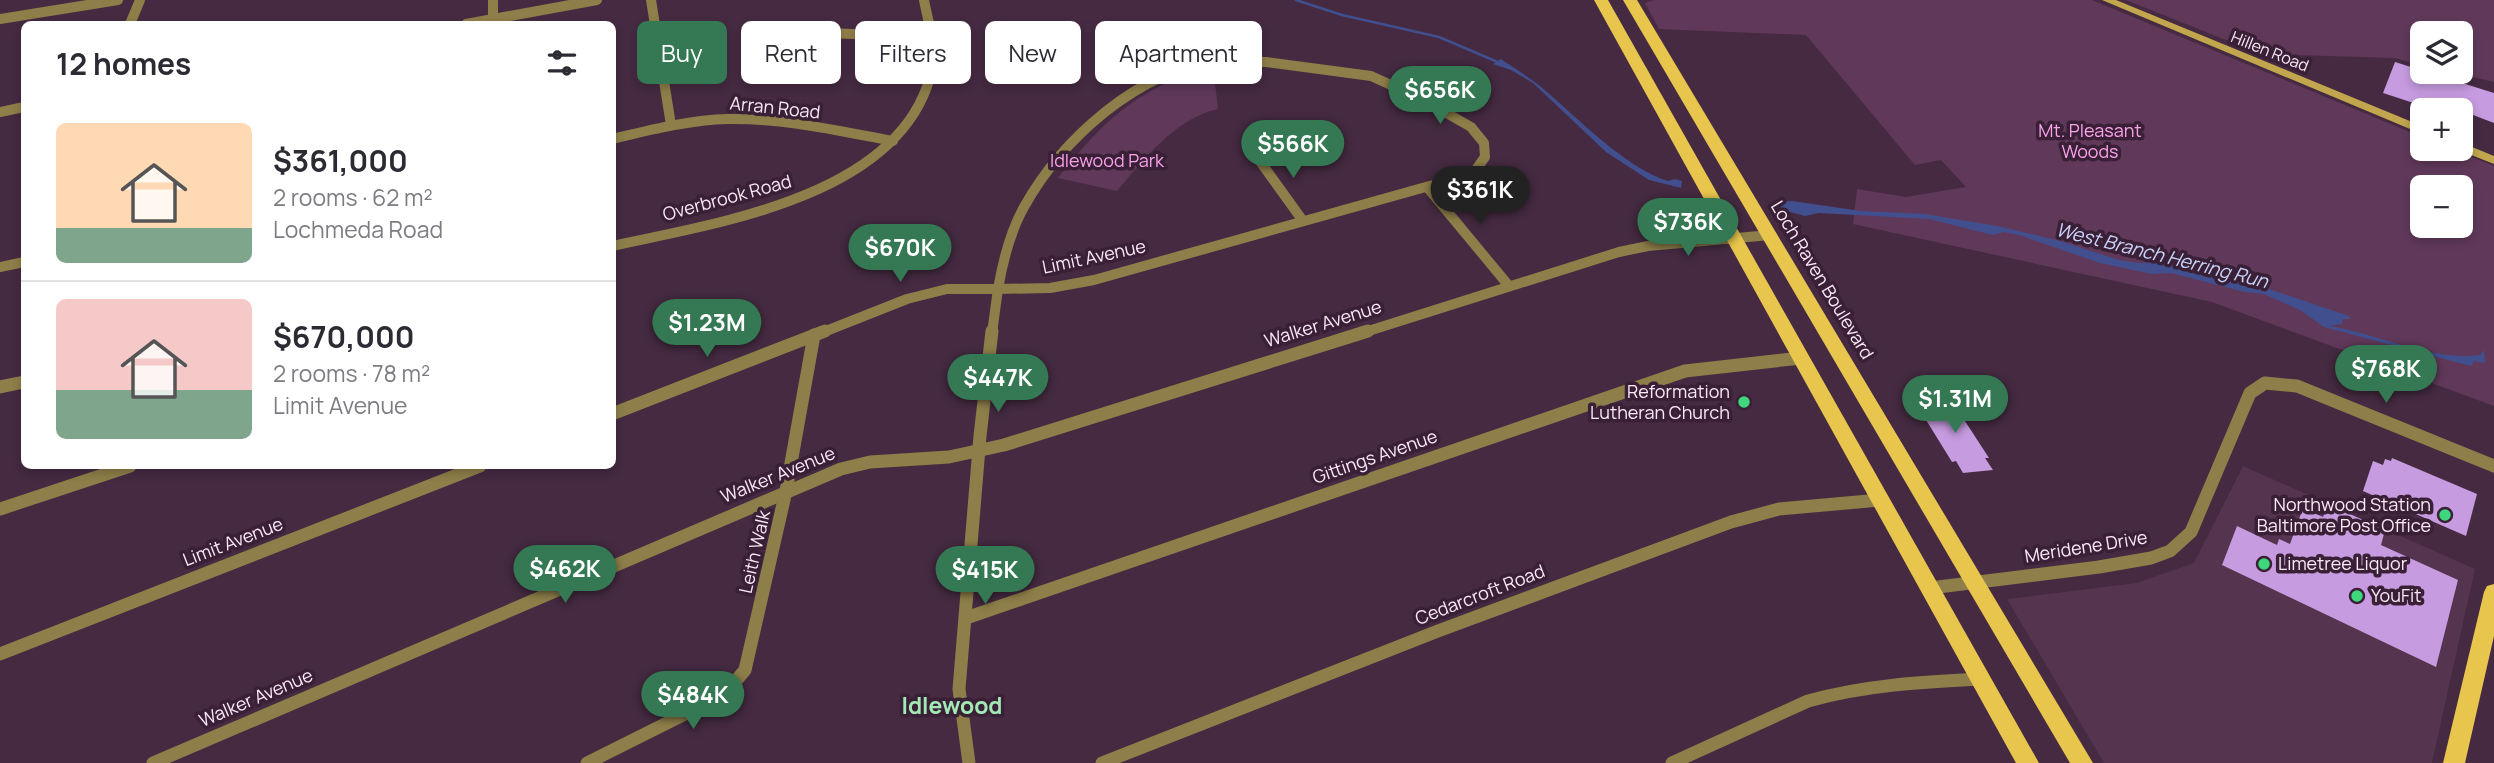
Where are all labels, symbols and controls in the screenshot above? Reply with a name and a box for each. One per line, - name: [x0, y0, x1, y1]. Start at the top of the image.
- chip: Buy: [637, 21, 727, 84]
- chip: Rent: [741, 21, 841, 84]
- chip: Filters: [855, 21, 971, 84]
- chip: New: [985, 21, 1081, 84]
- chip: Apartment: [1095, 21, 1262, 84]
- map controls: [2410, 21, 2473, 238]
- button: layers: [2410, 21, 2473, 84]
- street label: Hillen Road: [2228, 25, 2312, 77]
- text: 12 homes: [56, 43, 191, 84]
- icon: filters: [543, 44, 581, 82]
- pin: $656K: [1391, 66, 1489, 126]
- text: $656K: [1404, 73, 1476, 105]
- street label: Arran Road: [729, 90, 822, 124]
- button: +: [2410, 98, 2473, 161]
- park label: Mt. Pleasant Woods: [2038, 118, 2142, 163]
- pin: $566K: [1244, 120, 1342, 180]
- text: $566K: [1257, 127, 1329, 159]
- text: $361,000: [273, 140, 408, 181]
- park label: Idlewood Park: [1050, 148, 1165, 172]
- icon: home: [112, 151, 196, 235]
- pin: $361K: [1431, 166, 1529, 226]
- street label: Overbrook Road: [660, 168, 794, 226]
- text: $361K: [1447, 173, 1513, 205]
- button: −: [2410, 175, 2473, 238]
- text: 2 rooms · 62 m²: [273, 181, 433, 213]
- street label: Loch Raven Boulevard: [1766, 196, 1880, 363]
- pin: $736K: [1639, 198, 1737, 258]
- text: $736K: [1653, 205, 1723, 237]
- text: Lochmeda Road: [273, 213, 443, 245]
- water label: West Branch Herring Run: [2053, 216, 2271, 294]
- pin: $670K: [851, 224, 949, 284]
- text: $670K: [864, 231, 936, 263]
- street label: Limit Avenue: [1040, 233, 1148, 279]
- street label: Walker Avenue: [1261, 294, 1384, 352]
- pin: $1.23M: [650, 300, 764, 359]
- text: $1.23M: [668, 306, 746, 338]
- text: $670,000: [273, 316, 415, 357]
- icon: home: [112, 327, 196, 411]
- pin: $768K: [2337, 346, 2435, 405]
- text: $768K: [2351, 352, 2421, 384]
- pin: $447K: [949, 354, 1047, 414]
- text: 2 rooms · 78 m²: [273, 357, 430, 389]
- text: $447K: [963, 361, 1033, 393]
- pin: $1.31M: [1898, 376, 2012, 435]
- place label: Reformation Lutheran Church: [1590, 379, 1730, 424]
- text: $1.31M: [1918, 382, 1992, 414]
- text: Limit Avenue: [273, 389, 408, 421]
- marker: Reformation Lutheran Church: [1736, 394, 1752, 410]
- street label: Gittings Avenue: [1309, 423, 1440, 489]
- street label: Walker Avenue: [717, 440, 838, 508]
- place label: Northwood Station Baltimore Post Office: [2257, 492, 2431, 537]
- street label: Leith Walk: [733, 507, 775, 596]
- marker: Northwood Station Baltimore Post Office: [2437, 507, 2453, 523]
- street label: Limit Avenue: [179, 511, 286, 571]
- street label: Meridene Drive: [2023, 524, 2149, 568]
- pin: $462K: [516, 546, 614, 605]
- pin: $415K: [936, 546, 1034, 606]
- place label: Limetree Liquor: [2278, 551, 2408, 575]
- text: $462K: [529, 552, 601, 584]
- text: $415K: [952, 553, 1018, 585]
- marker: Limetree Liquor: [2256, 556, 2272, 572]
- street label: Cedarcroft Road: [1411, 558, 1548, 630]
- place label: YouFit: [2371, 583, 2421, 607]
- marker: YouFit: [2349, 588, 2365, 604]
- street label: Walker Avenue: [195, 662, 316, 732]
- pin: $484K: [644, 672, 742, 731]
- text: $484K: [657, 678, 729, 710]
- district label: Idlewood: [901, 689, 1003, 721]

